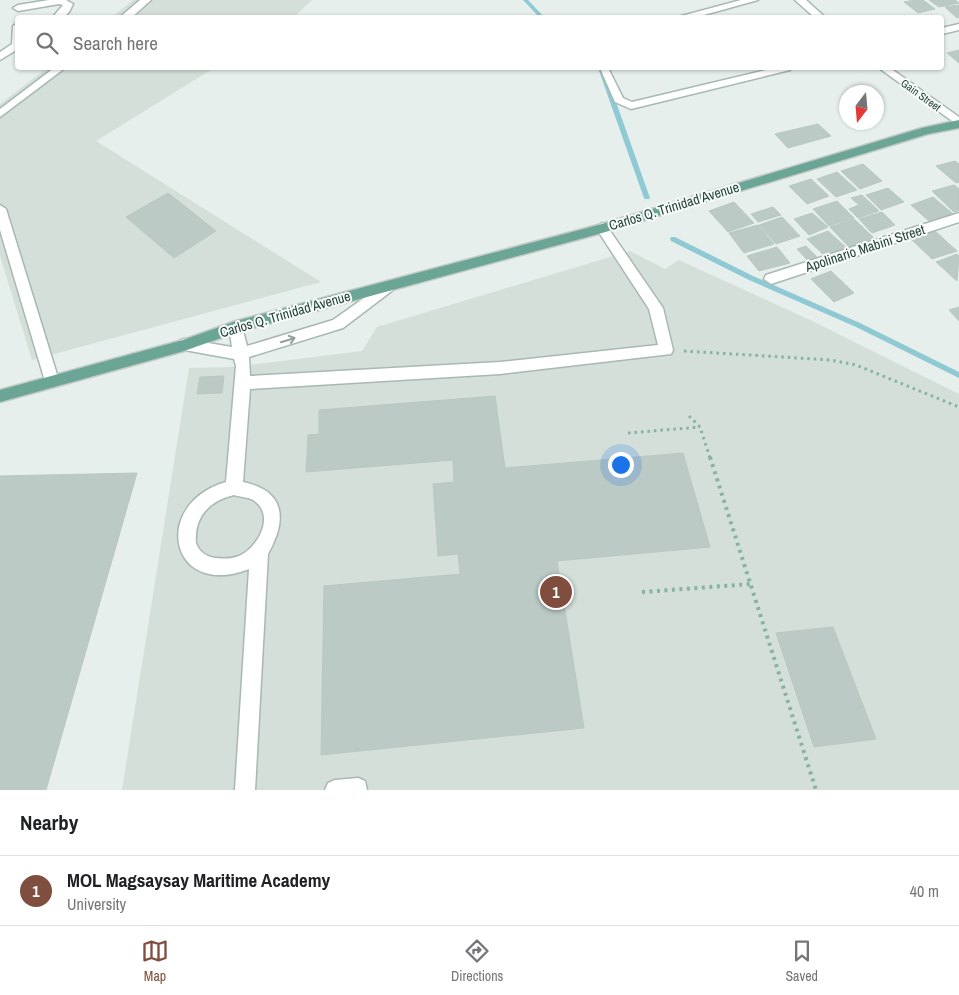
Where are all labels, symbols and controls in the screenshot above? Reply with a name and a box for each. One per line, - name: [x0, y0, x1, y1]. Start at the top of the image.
- search box: [15, 15, 944, 70]
- icon: search: [33, 29, 61, 57]
- text: Search here: [73, 30, 158, 56]
- street label: Gain Street: [898, 76, 944, 115]
- north arrow: [839, 85, 884, 130]
- street label: Carlos Q. Trinidad Avenue: [607, 178, 741, 234]
- street label: Apolinario Mabini Street: [802, 220, 927, 276]
- street label: Carlos Q. Trinidad Avenue: [218, 287, 352, 341]
- one-way arrow: [280, 334, 296, 344]
- your location: [608, 452, 634, 478]
- pin: 1: [540, 573, 572, 611]
- text: Nearby: [20, 808, 78, 837]
- text: MOL Magsaysay Maritime Academy: [67, 867, 330, 893]
- text: 1: [32, 880, 40, 902]
- text: 40 m: [910, 880, 939, 902]
- text: University: [67, 893, 126, 915]
- tab: Map: [141, 937, 169, 985]
- tab: Directions: [451, 937, 503, 985]
- tab: Saved: [785, 937, 818, 985]

